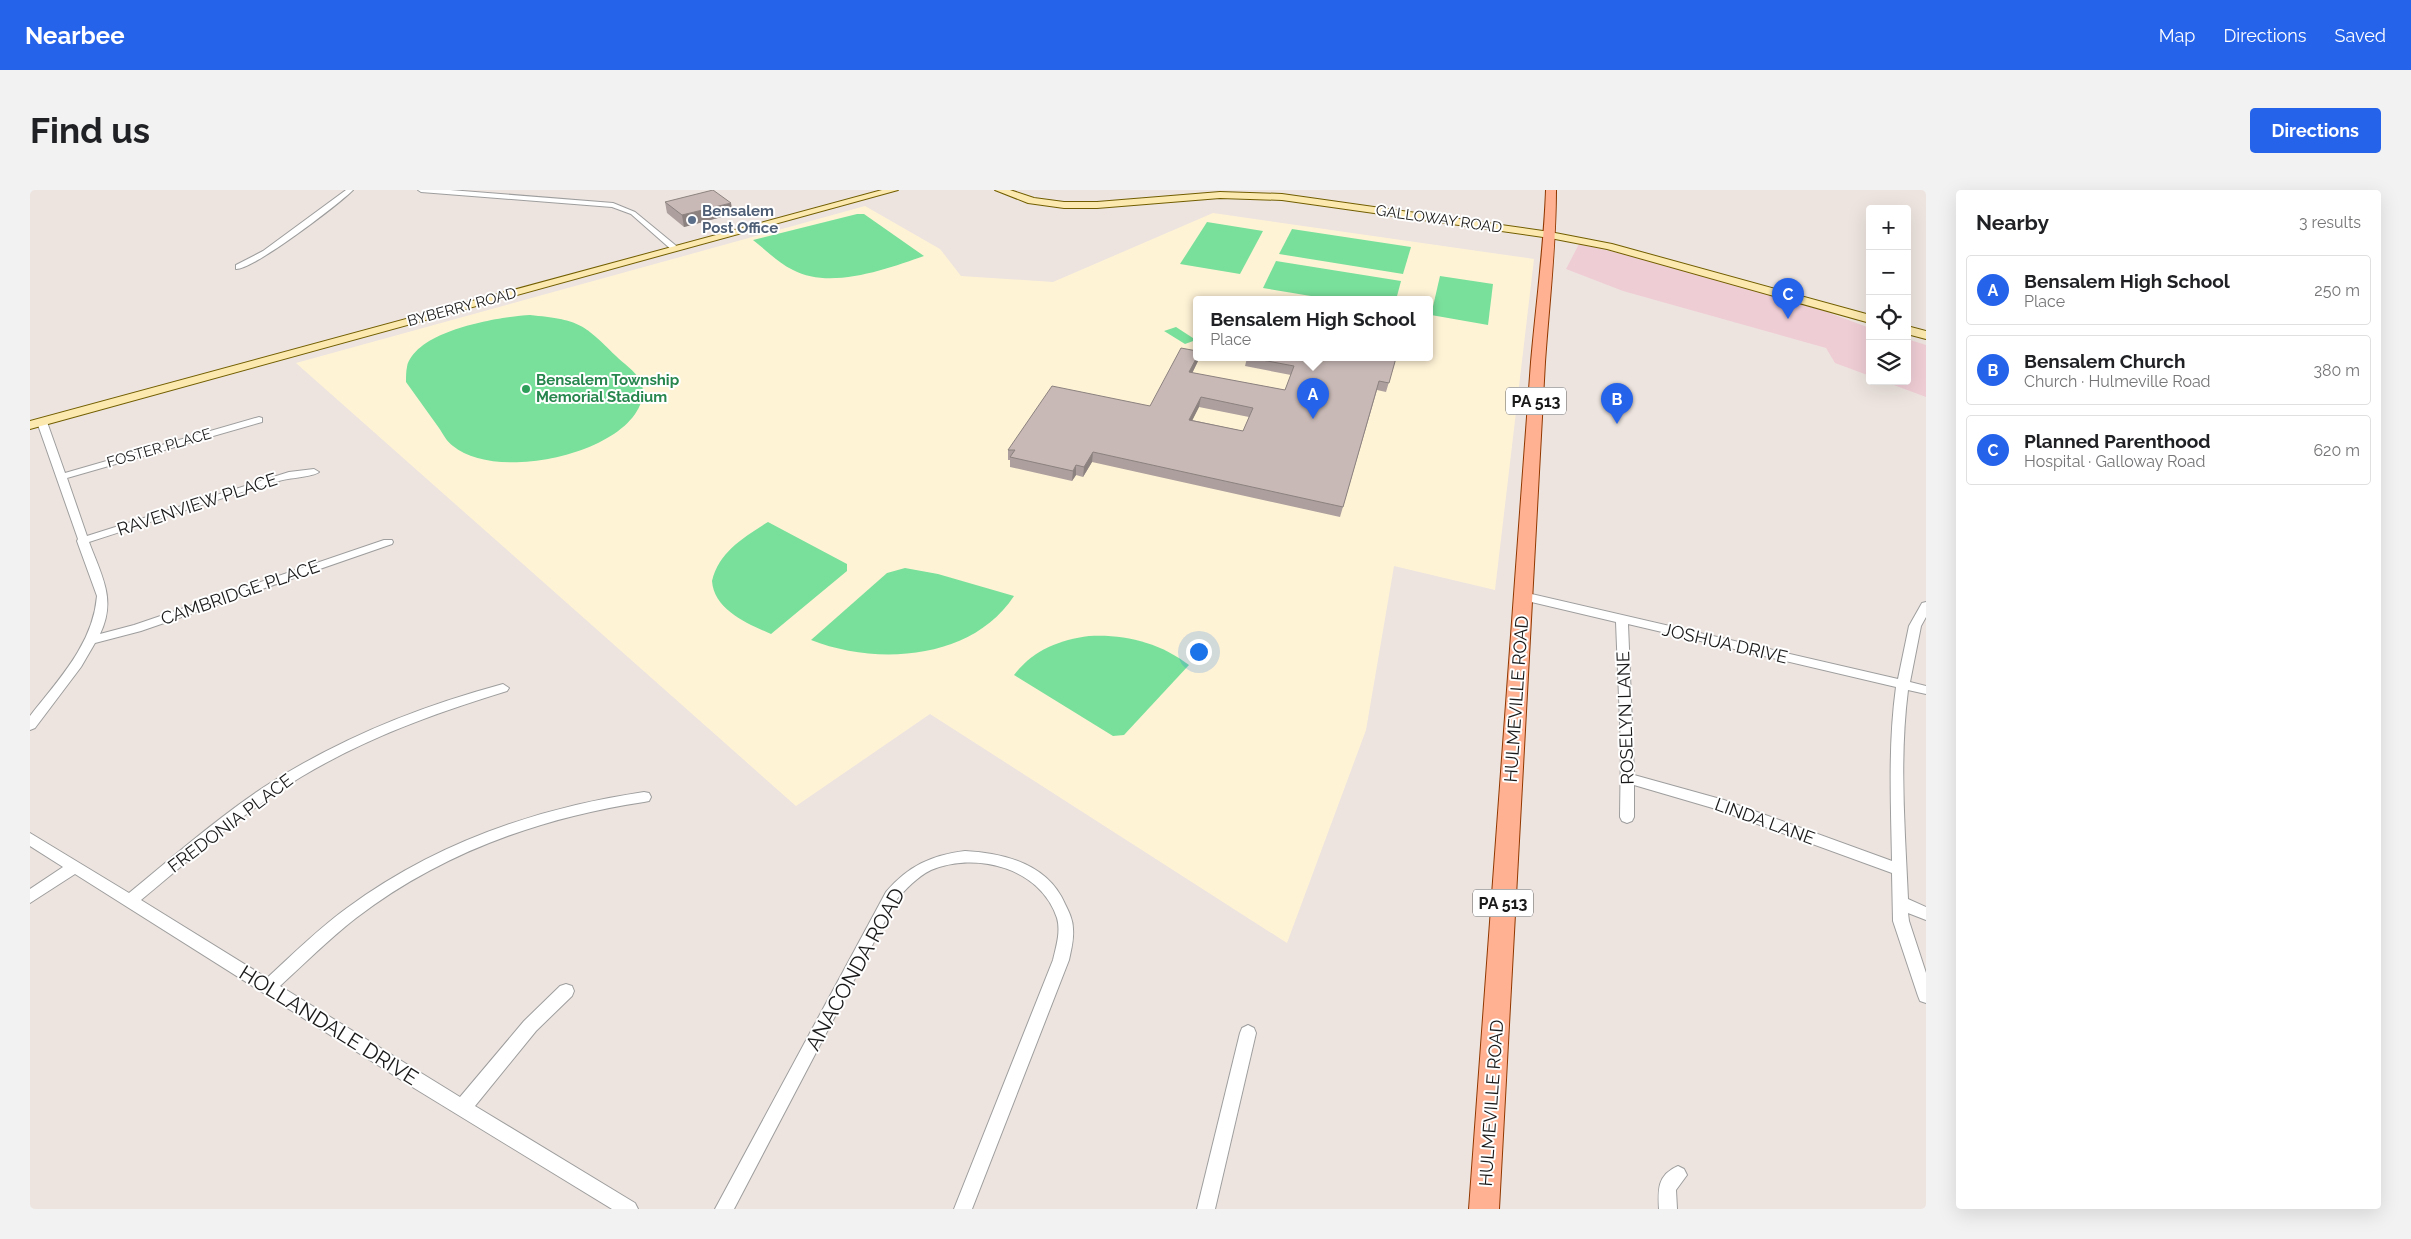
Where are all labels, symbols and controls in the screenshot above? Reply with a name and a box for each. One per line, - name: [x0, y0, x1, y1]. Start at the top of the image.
- text: Nearbee: [25, 21, 125, 50]
- text: Map: [2159, 25, 2195, 46]
- text: Directions: [2223, 25, 2307, 46]
- text: Saved: [2335, 25, 2386, 46]
- button: Directions: [2250, 108, 2381, 153]
- text: Find us: [30, 110, 150, 151]
- street label: GALLOWAY ROAD: [1375, 201, 1503, 237]
- place label: Bensalem Post Office: [702, 202, 778, 237]
- map controls: [1866, 205, 1911, 385]
- button: +: [1866, 205, 1911, 250]
- text: Nearby: [1976, 210, 2049, 235]
- text: 3 results: [2299, 213, 2361, 232]
- marker: Bensalem Post Office: [686, 214, 698, 226]
- button: −: [1866, 250, 1911, 295]
- text: Bensalem High School: [2024, 270, 2230, 292]
- pin: C: [1772, 278, 1804, 319]
- text: A: [1988, 281, 1998, 300]
- text: 250 m: [2314, 281, 2360, 300]
- street label: BYBERRY ROAD: [405, 284, 519, 330]
- text: Place: [2024, 292, 2065, 311]
- button: locate: [1866, 295, 1911, 340]
- popup: [1193, 296, 1433, 361]
- text: Bensalem High School: [1210, 308, 1416, 330]
- text: Place: [1210, 330, 1251, 349]
- button: layers: [1866, 340, 1911, 385]
- text: Bensalem Church: [2024, 350, 2185, 372]
- text: B: [1988, 361, 1998, 380]
- text: 380 m: [2313, 361, 2360, 380]
- place label: Bensalem Township Memorial Stadium: [536, 371, 680, 406]
- text: Church · Hulmeville Road: [2024, 372, 2211, 391]
- pin: A: [1297, 378, 1329, 419]
- marker: Bensalem Township Memorial Stadium: [520, 383, 532, 395]
- pin: B: [1601, 383, 1633, 424]
- road number: PA 513: [1506, 388, 1566, 415]
- street label: FOSTER PLACE: [105, 424, 213, 472]
- text: Planned Parenthood: [2024, 430, 2211, 452]
- text: C: [1988, 441, 1998, 460]
- text: 620 m: [2313, 441, 2360, 460]
- text: Hospital · Galloway Road: [2024, 452, 2206, 471]
- street label: RAVENVIEW PLACE: [114, 468, 280, 540]
- street label: CAMBRIDGE PLACE: [158, 555, 322, 629]
- street label: HULMEVILLE ROAD: [1500, 615, 1532, 783]
- street label: JOSHUA DRIVE: [1660, 618, 1790, 668]
- your location: [1186, 639, 1212, 665]
- street label: ROSELYN LANE: [1612, 651, 1638, 785]
- street label: FREDONIA PLACE: [163, 769, 297, 877]
- street label: LINDA LANE: [1712, 793, 1818, 849]
- street label: ANACONDA ROAD: [800, 883, 910, 1055]
- road number: PA 513: [1473, 890, 1533, 916]
- street label: HOLLANDALE DRIVE: [235, 960, 423, 1090]
- street label: HULMEVILLE ROAD: [1475, 1019, 1507, 1187]

